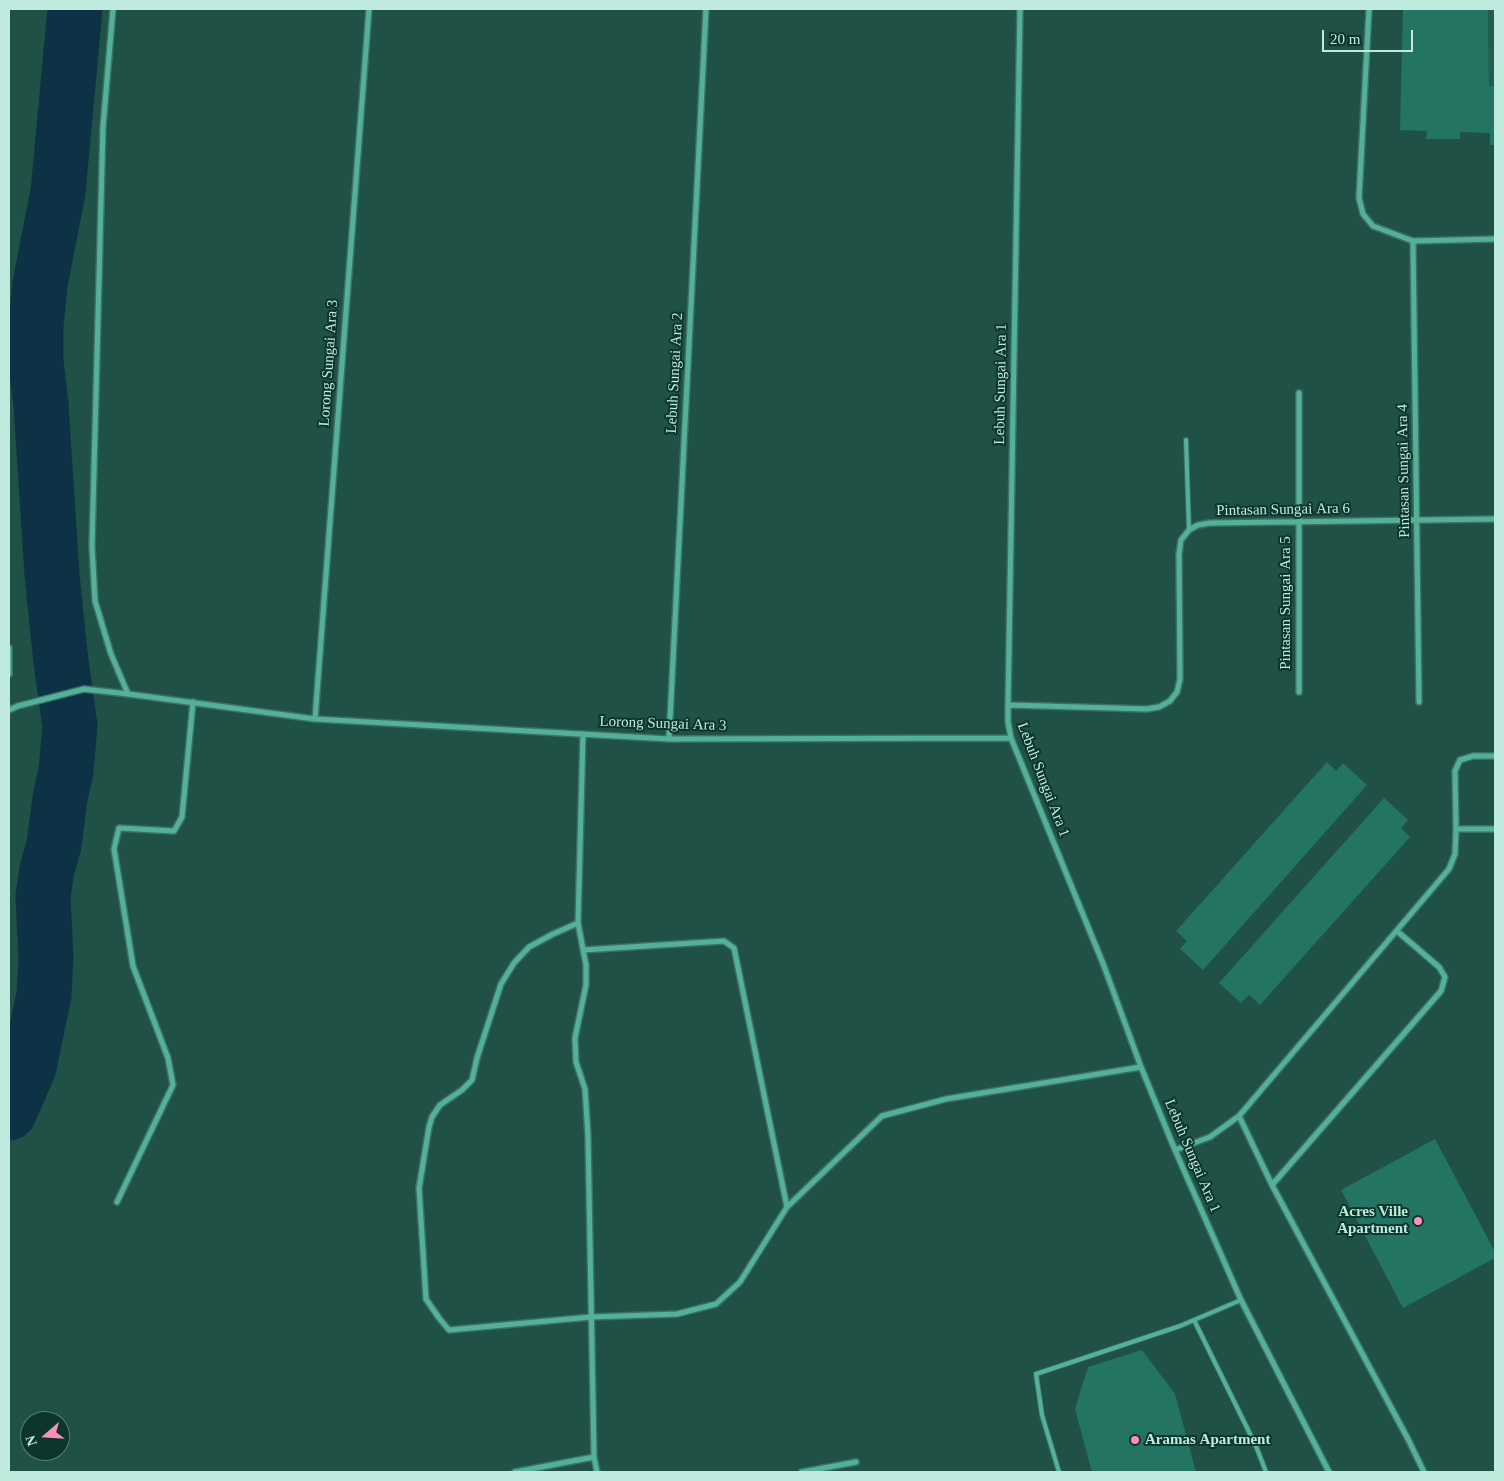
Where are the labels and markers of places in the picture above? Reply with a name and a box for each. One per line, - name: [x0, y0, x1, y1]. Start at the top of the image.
- place label: Acres Ville Apartment: [1337, 1203, 1408, 1238]
- marker: Acres Ville Apartment: [1412, 1215, 1424, 1227]
- place label: Aramas Apartment: [1145, 1431, 1270, 1449]
- marker: Aramas Apartment: [1129, 1434, 1141, 1446]

